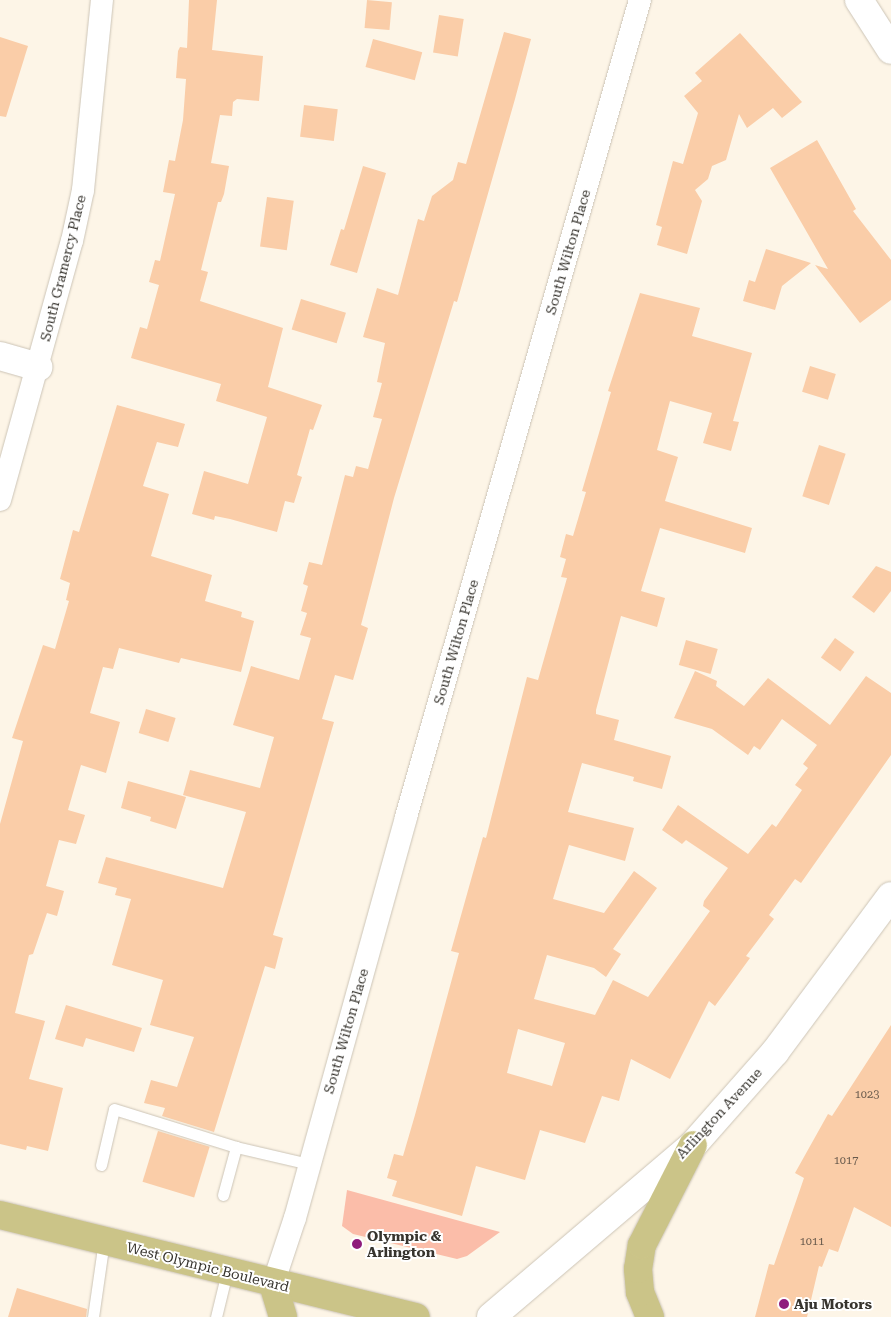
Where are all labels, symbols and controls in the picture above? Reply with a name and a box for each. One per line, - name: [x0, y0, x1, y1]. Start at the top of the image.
- street label: South Wilton Place: [542, 187, 594, 317]
- street label: South Gramercy Place: [37, 193, 89, 343]
- street label: South Wilton Place: [430, 577, 482, 707]
- street label: South Wilton Place: [320, 966, 372, 1096]
- street label: Arlington Avenue: [673, 1064, 765, 1162]
- house number: 1023: [855, 1088, 879, 1102]
- house number: 1017: [834, 1154, 858, 1168]
- place label: Olympic & Arlington: [367, 1228, 441, 1260]
- house number: 1011: [800, 1235, 824, 1249]
- marker: Olympic & Arlington: [351, 1238, 363, 1250]
- street label: West Olympic Boulevard: [125, 1239, 291, 1295]
- place label: Aju Motors: [794, 1296, 872, 1312]
- marker: Aju Motors: [778, 1298, 790, 1310]

